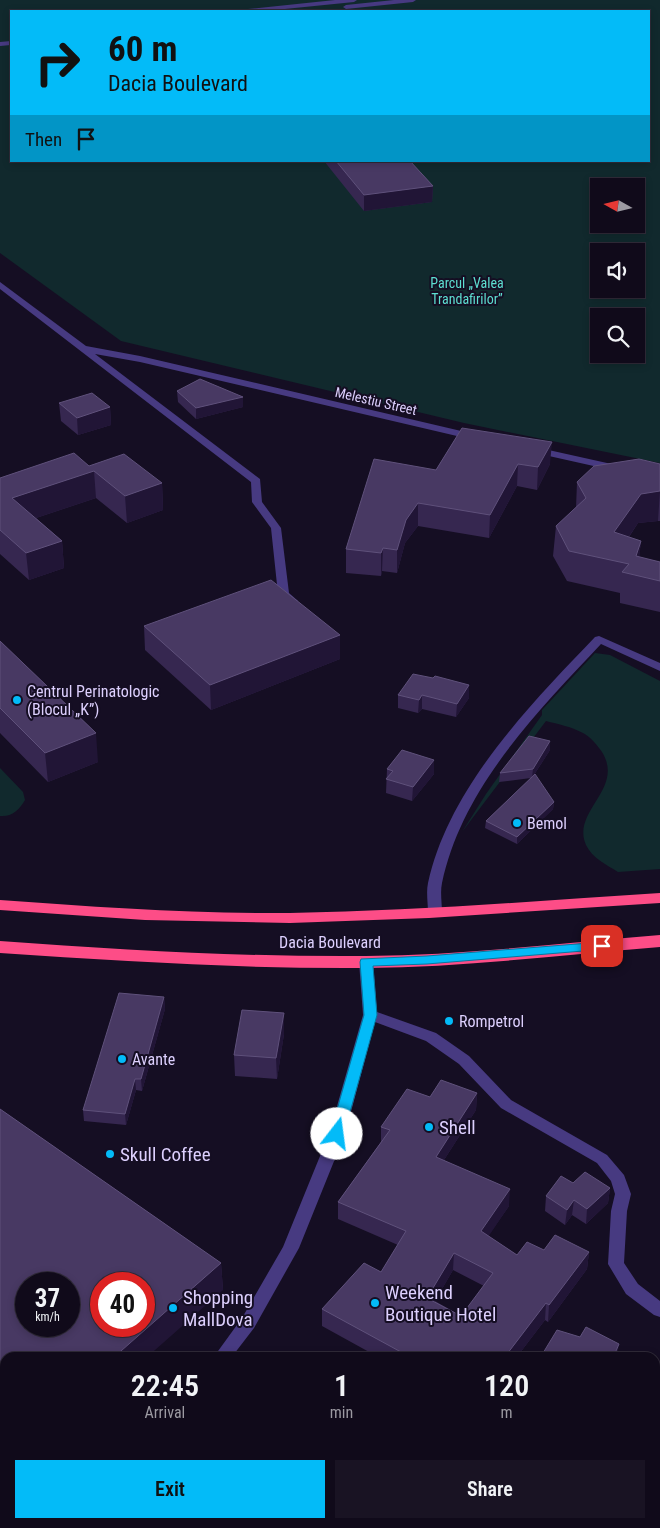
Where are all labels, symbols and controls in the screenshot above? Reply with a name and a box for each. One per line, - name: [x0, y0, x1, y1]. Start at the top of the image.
- text: 60 m: [108, 29, 177, 70]
- icon: right: [25, 30, 90, 95]
- text: Dacia Boulevard: [108, 71, 248, 96]
- icon: arrive: [72, 125, 100, 153]
- text: Then: [25, 128, 62, 151]
- north arrow: [590, 178, 645, 232]
- map controls: [590, 178, 645, 363]
- button: sound: [590, 243, 645, 298]
- park label: Parcul „Valea Trandafirilor”: [430, 275, 504, 307]
- button: search: [590, 308, 645, 363]
- street label: Melestiu Street: [334, 384, 418, 418]
- place label: Centrul Perinatologic (Blocul „K”): [27, 682, 160, 719]
- marker: Centrul Perinatologic (Blocul „K”): [11, 694, 23, 706]
- place label: Bemol: [527, 814, 567, 833]
- marker: Bemol: [511, 817, 523, 829]
- pin: [581, 925, 623, 967]
- icon: arrive: [588, 932, 616, 960]
- street label: Dacia Boulevard: [279, 933, 381, 952]
- place label: Rompetrol: [459, 1012, 524, 1031]
- marker: Rompetrol: [443, 1015, 455, 1027]
- place label: Avante: [132, 1050, 175, 1069]
- marker: Avante: [116, 1053, 128, 1065]
- position arrow: [310, 1107, 362, 1159]
- place label: Shell: [439, 1116, 476, 1139]
- marker: Shell: [423, 1121, 435, 1133]
- place label: Skull Coffee: [120, 1143, 211, 1166]
- marker: Skull Coffee: [104, 1148, 116, 1160]
- speed limit sign: 40: [90, 1272, 155, 1337]
- place label: Weekend Boutique Hotel: [385, 1281, 496, 1326]
- text: 37: [35, 1284, 60, 1313]
- place label: Shopping MallDova: [183, 1286, 253, 1331]
- marker: Weekend Boutique Hotel: [369, 1297, 381, 1309]
- marker: Shopping MallDova: [167, 1302, 179, 1314]
- text: km/h: [35, 1310, 60, 1324]
- text: 22:45: [131, 1368, 199, 1403]
- text: 1: [334, 1368, 349, 1403]
- text: 120: [484, 1368, 529, 1403]
- text: Arrival: [145, 1403, 185, 1422]
- text: min: [330, 1403, 353, 1422]
- text: m: [501, 1403, 513, 1422]
- button: Exit: [15, 1460, 325, 1518]
- button: Share: [335, 1460, 645, 1518]

